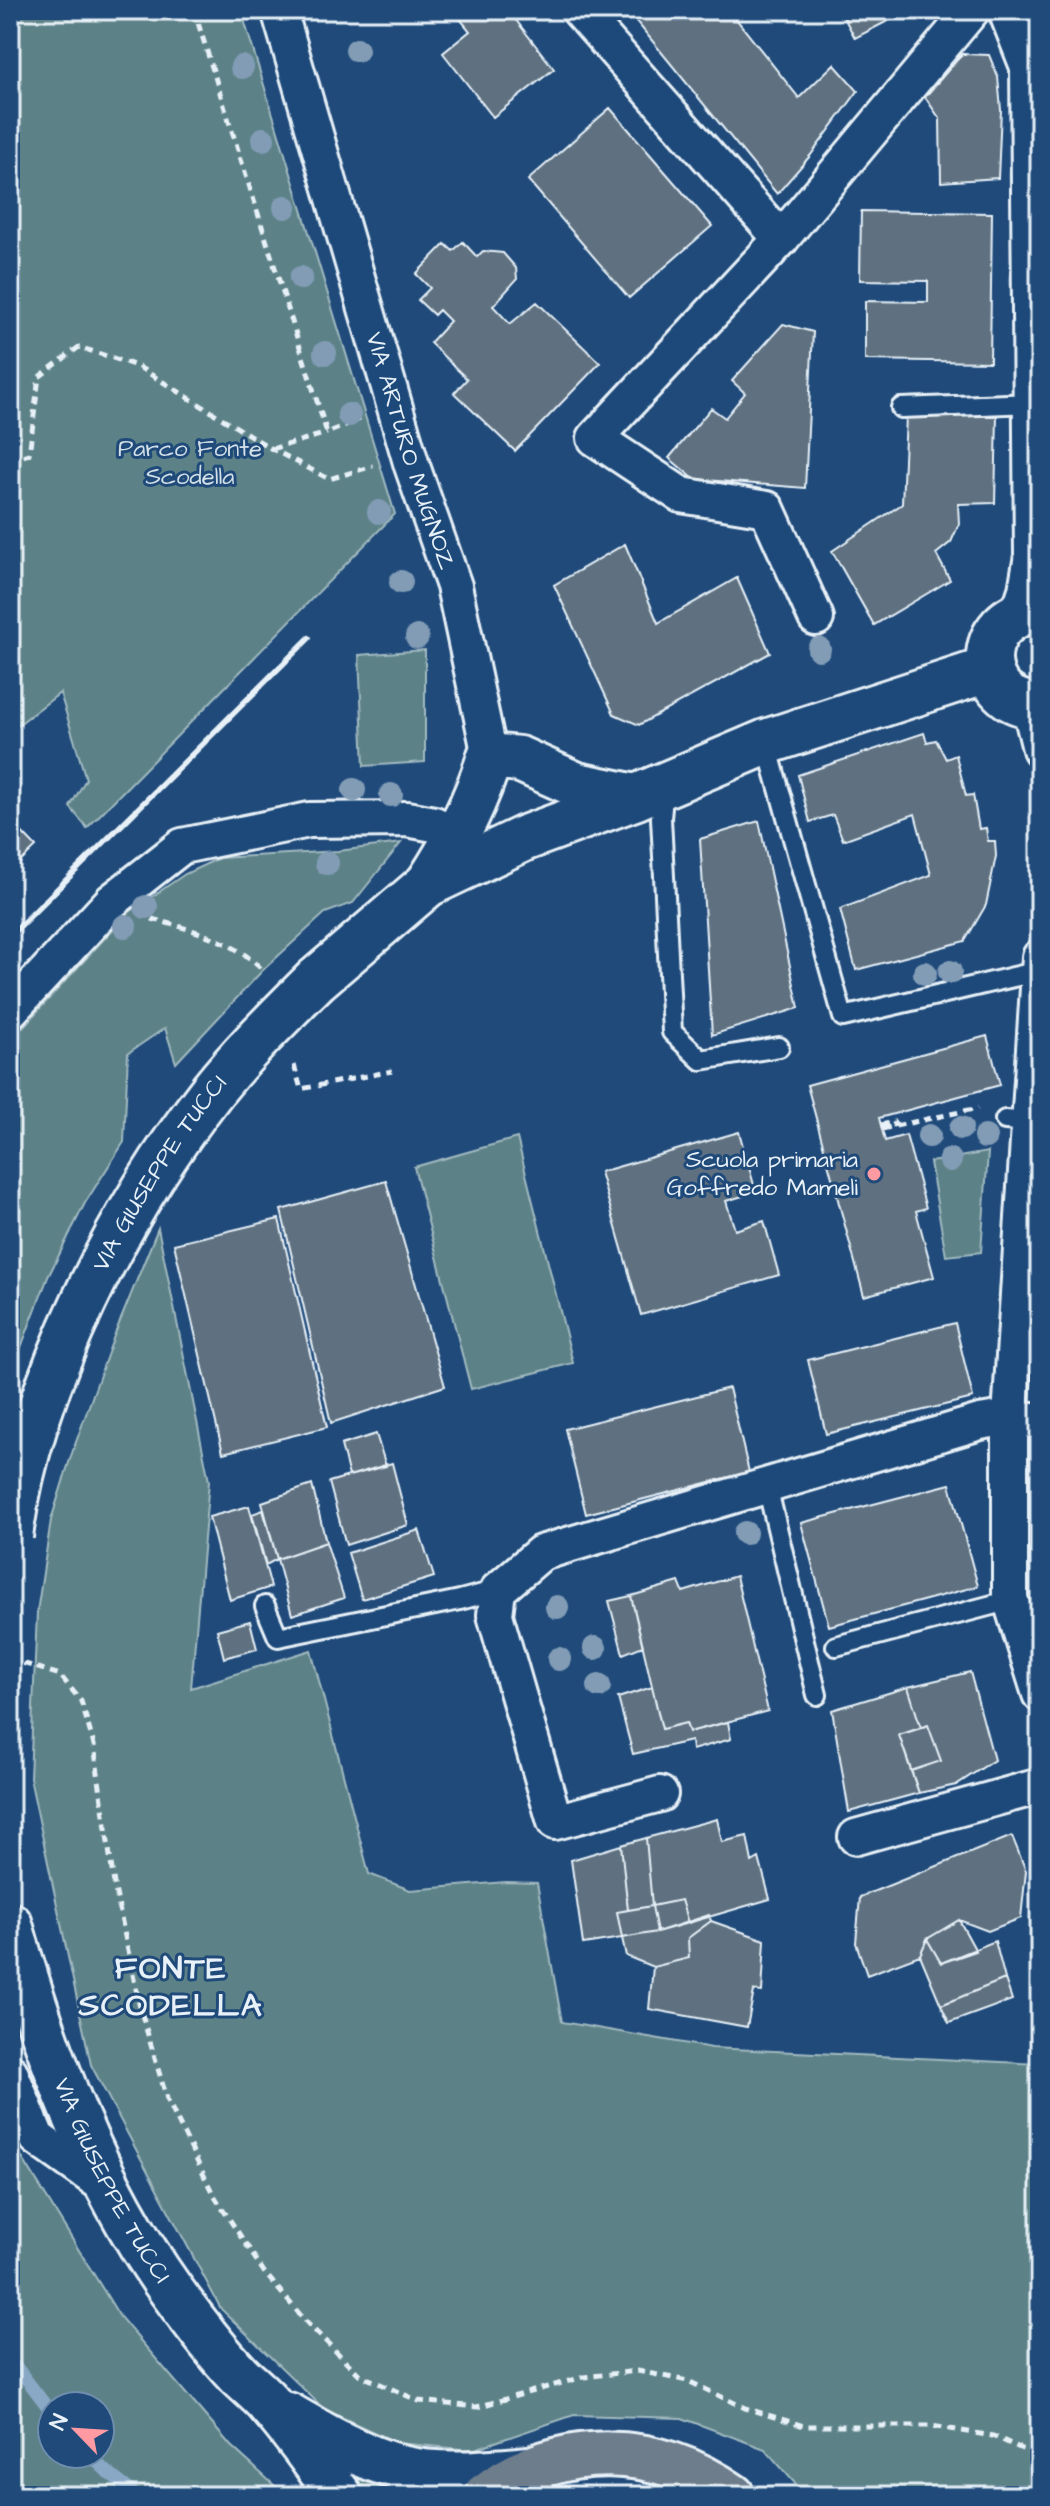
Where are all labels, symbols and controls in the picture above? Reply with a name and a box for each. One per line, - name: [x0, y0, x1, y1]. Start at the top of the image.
- street label: VIA ARTURO MUGNOZ: [357, 328, 464, 574]
- park label: Parco Fonte Scodella: [118, 432, 262, 494]
- street label: VIA GIUSEPPE TUCCI: [84, 1068, 235, 1277]
- place label: Scuola primaria Goffredo Mameli: [667, 1143, 858, 1205]
- marker: Scuola primaria Goffredo Mameli: [865, 1165, 883, 1183]
- district label: FONTE SCODELLA: [77, 1946, 264, 2028]
- street label: VIA GIUSEPPE TUCCI: [45, 2073, 179, 2291]
- north arrow: [36, 2390, 116, 2470]
- text: N: [42, 2409, 76, 2435]

